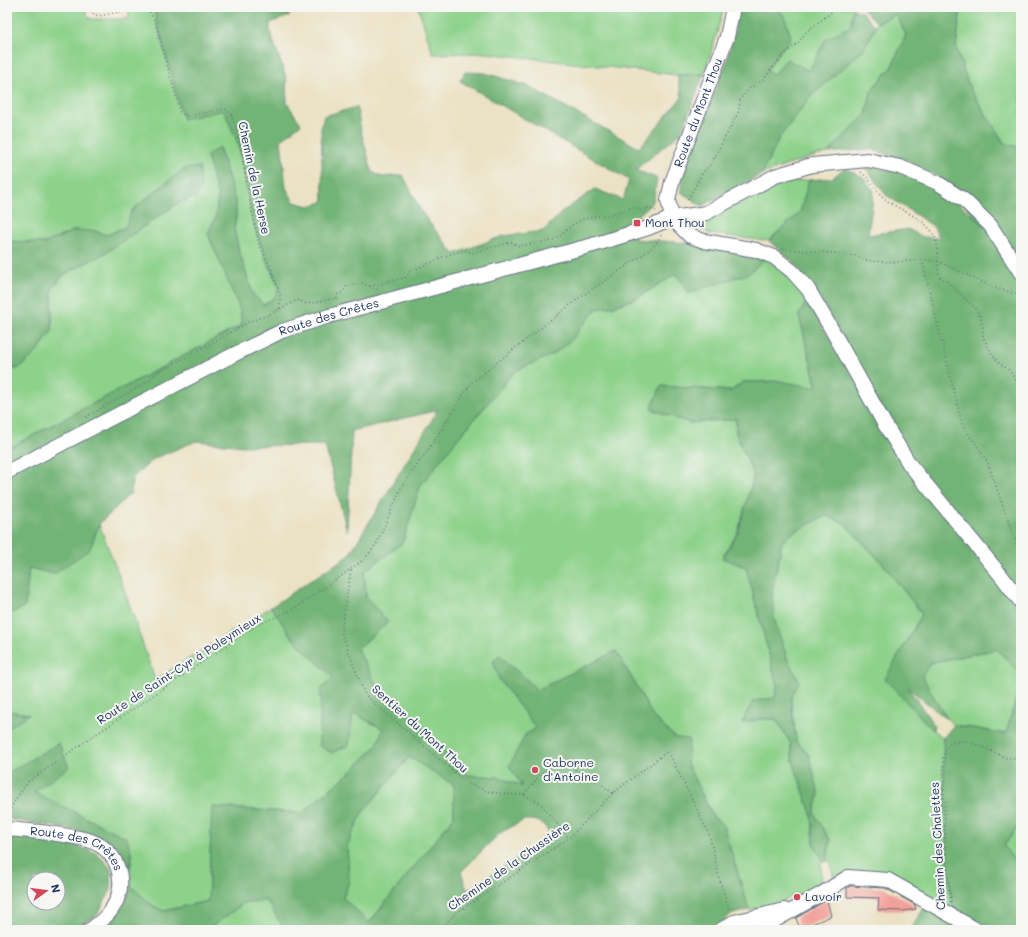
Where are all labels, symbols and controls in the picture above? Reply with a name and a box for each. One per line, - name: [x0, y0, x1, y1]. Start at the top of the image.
- street label: Route du Mont Thou: [669, 55, 725, 169]
- street label: Chemin de la Herse: [235, 120, 275, 236]
- place label: Mont Thou: [645, 214, 705, 230]
- marker: Mont Thou: [632, 218, 642, 228]
- street label: Route des Crêtes: [277, 294, 380, 338]
- street label: Route de Saint-Cyr à Poleymieux: [94, 609, 263, 727]
- street label: Sentier du Mont Thou: [369, 681, 472, 776]
- place label: Caborne d'Antoine: [543, 754, 598, 784]
- marker: Caborne d'Antoine: [530, 765, 540, 775]
- street label: Chemin des Chalettes: [926, 781, 948, 911]
- street label: Chemine de la Chussière: [444, 817, 573, 913]
- street label: Route des Crêtes: [30, 822, 127, 873]
- north arrow: [26, 871, 66, 911]
- text: N: [48, 883, 64, 894]
- place label: Lavoir: [805, 888, 842, 904]
- marker: Lavoir: [792, 892, 802, 902]

